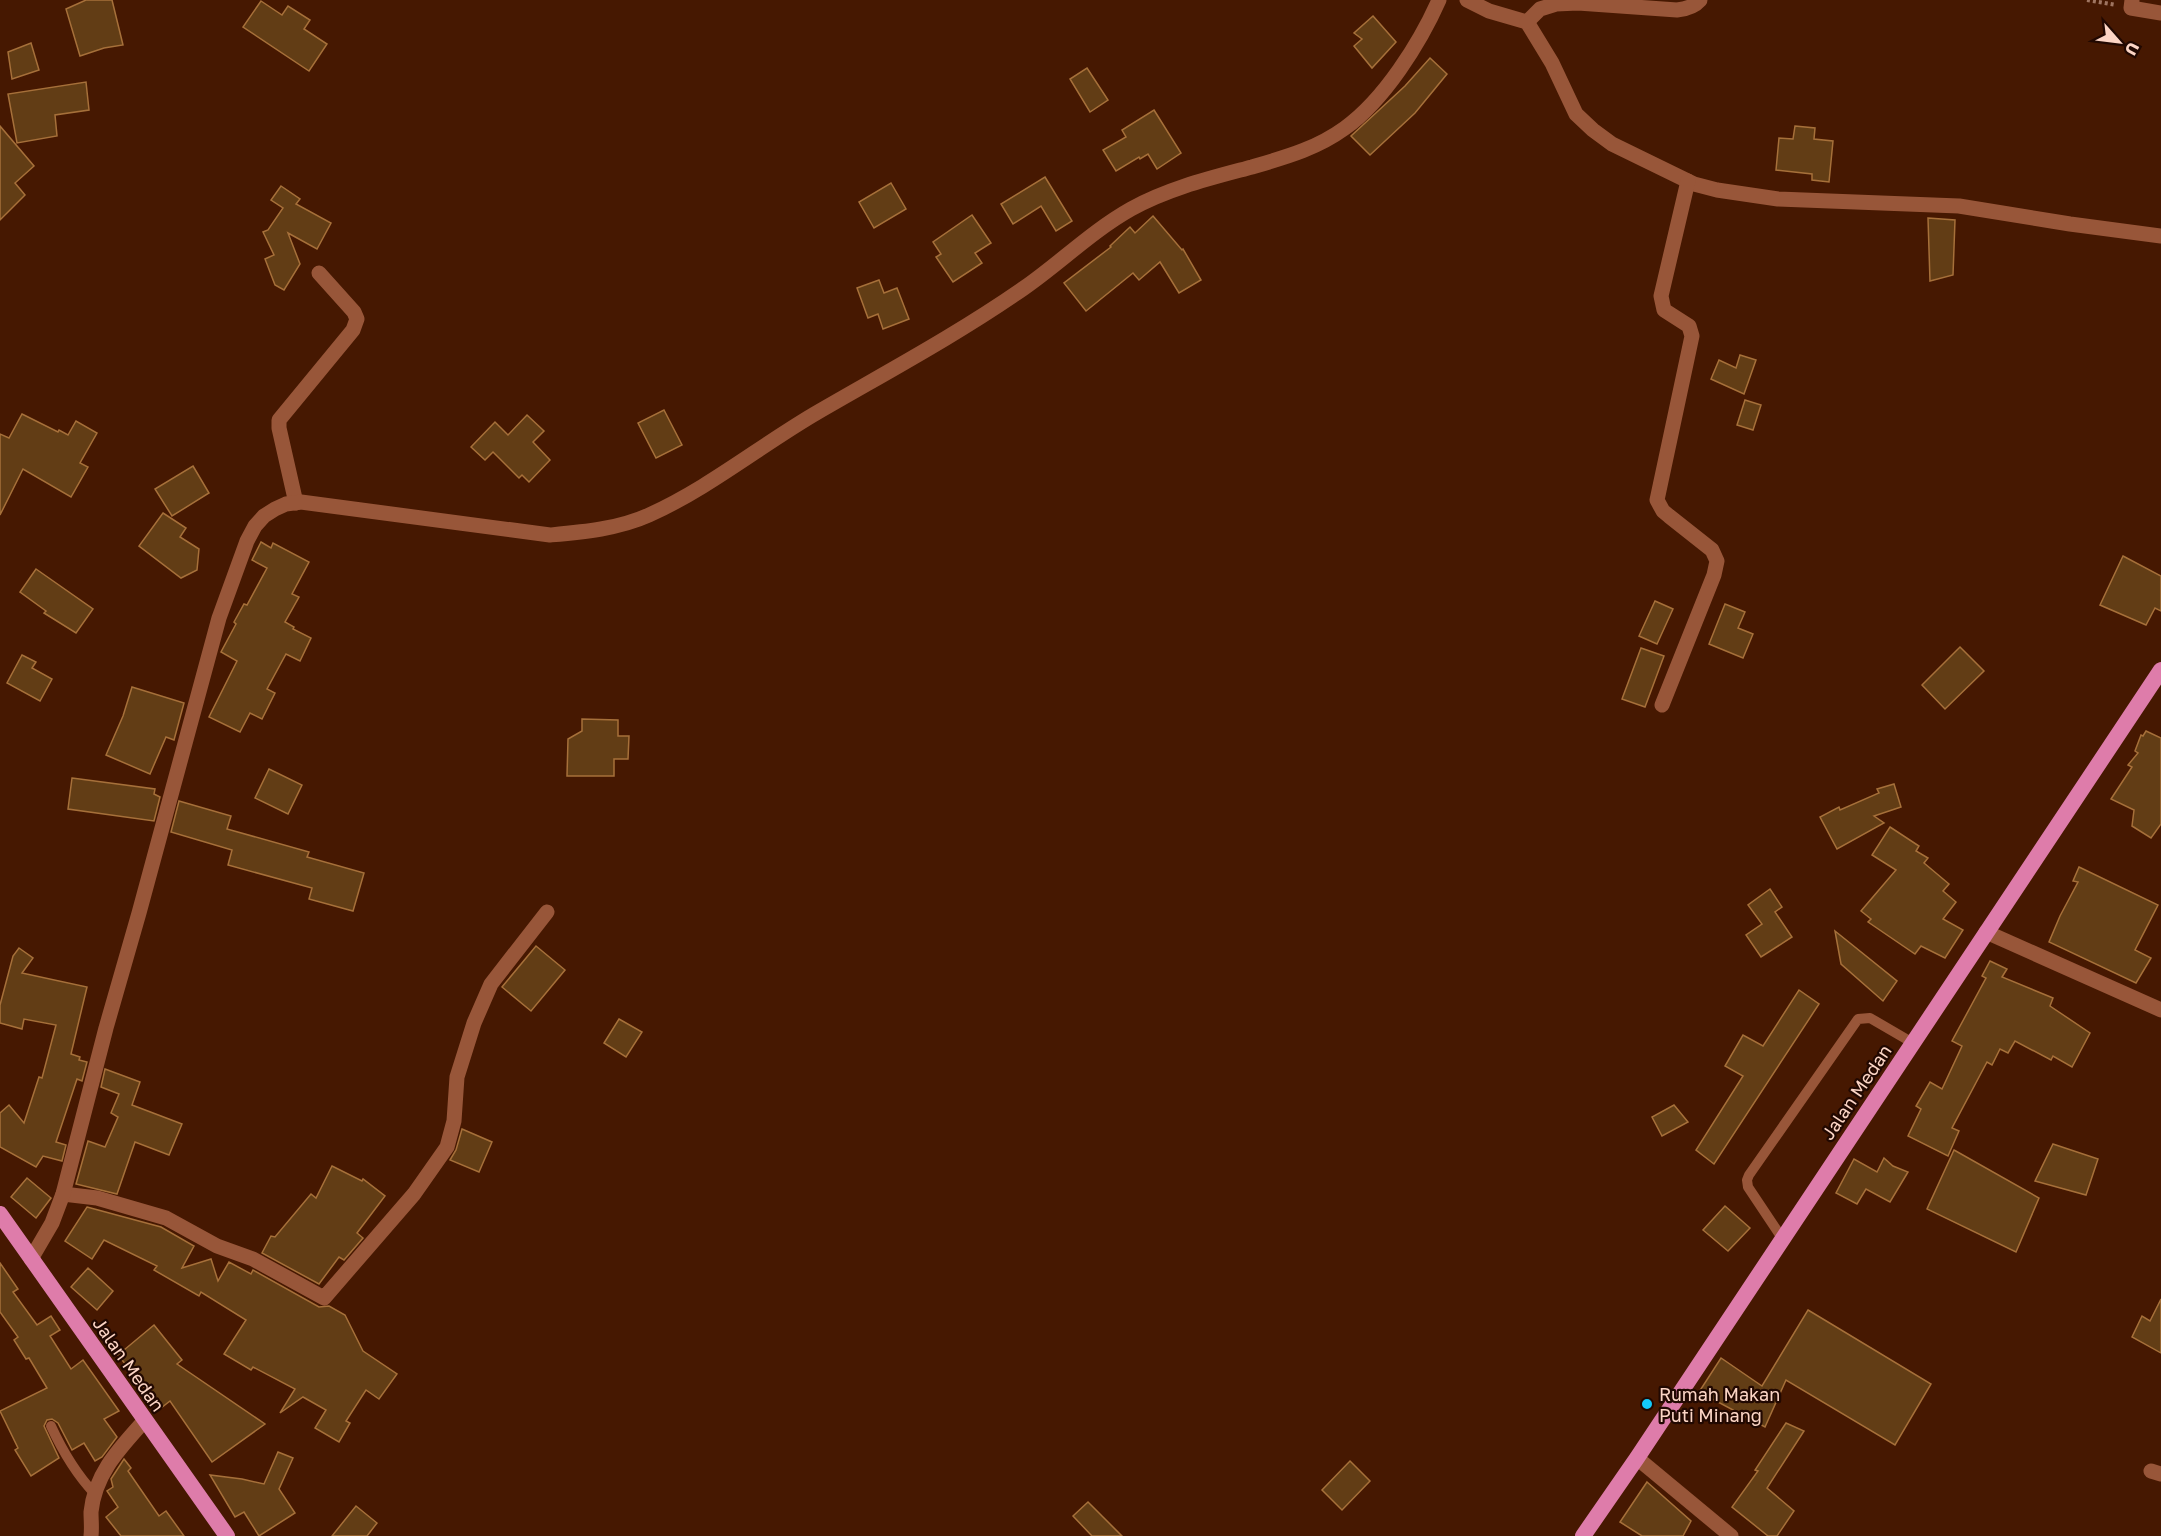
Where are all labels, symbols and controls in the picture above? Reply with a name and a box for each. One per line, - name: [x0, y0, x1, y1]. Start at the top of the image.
- north arrow: [2089, 12, 2149, 72]
- text: U: [2121, 39, 2144, 59]
- street label: Jalan Medan: [1816, 1040, 1896, 1144]
- street label: Jalan Medan: [88, 1313, 170, 1415]
- place label: Rumah Makan Puti Minang: [1659, 1383, 1780, 1426]
- marker: Rumah Makan Puti Minang: [1640, 1397, 1654, 1411]

